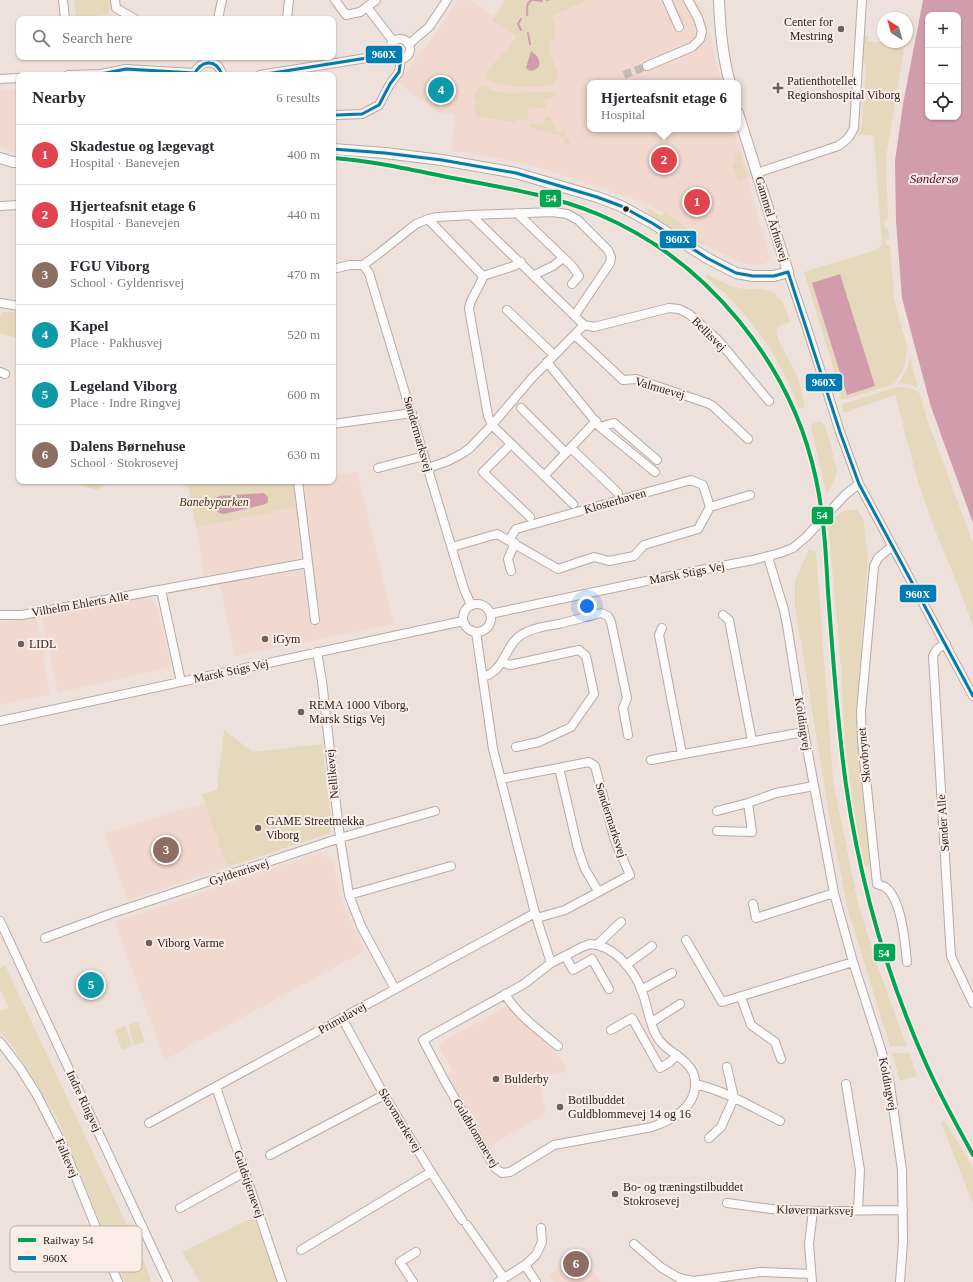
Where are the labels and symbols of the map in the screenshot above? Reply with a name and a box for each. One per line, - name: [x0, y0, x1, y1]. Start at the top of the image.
- north arrow: [877, 12, 913, 48]
- place label: Center for Mestring: [784, 15, 833, 43]
- marker: Center for Mestring: [836, 24, 846, 34]
- line badge: 960X: [365, 45, 403, 64]
- text: 960X: [372, 48, 396, 60]
- place label: Patienthotellet Regionshospital Viborg: [787, 74, 900, 102]
- pin: 4: [428, 75, 454, 105]
- marker: Patienthotellet Regionshospital Viborg: [772, 82, 784, 94]
- pin: 2: [651, 145, 677, 175]
- water label: Søndersø: [910, 171, 959, 186]
- street label: Gammel Århusvej: [752, 175, 792, 263]
- pin: 1: [684, 187, 710, 217]
- line badge: 54: [539, 189, 562, 208]
- text: 54: [546, 192, 557, 204]
- unlabelled marker: [621, 204, 631, 214]
- line badge: 960X: [659, 230, 697, 249]
- text: 960X: [666, 233, 690, 245]
- street label: Bellisvej: [689, 314, 729, 354]
- line badge: 960X: [805, 373, 843, 392]
- street label: Valmuevej: [633, 374, 687, 402]
- text: 960X: [812, 376, 836, 388]
- street label: Søndermarksvej: [401, 395, 435, 473]
- street label: Klosterhaven: [582, 485, 648, 517]
- park label: Banebyparken: [179, 495, 249, 509]
- line badge: 54: [811, 506, 834, 525]
- text: 54: [817, 509, 828, 521]
- street label: Marsk Stigs Vej: [648, 559, 726, 587]
- line badge: 960X: [899, 584, 937, 603]
- text: 960X: [906, 588, 930, 600]
- street label: Vilhelm Ehlerts Alle: [30, 589, 130, 619]
- your location: [577, 596, 597, 616]
- place label: iGym: [273, 632, 301, 646]
- marker: iGym: [260, 634, 270, 644]
- place label: LIDL: [29, 637, 56, 651]
- marker: LIDL: [16, 639, 26, 649]
- street label: Marsk Stigs Vej: [192, 656, 270, 686]
- street label: Koldingvej: [792, 696, 814, 752]
- place label: REMA 1000 Viborg, Marsk Stigs Vej: [309, 698, 409, 726]
- marker: REMA 1000 Viborg, Marsk Stigs Vej: [296, 707, 306, 717]
- street label: Skovbrynet: [855, 726, 873, 783]
- street label: Nellikevej: [322, 748, 342, 800]
- street label: Søndermarksvej: [592, 781, 630, 859]
- street label: Sønder Alle: [934, 794, 952, 852]
- place label: GAME Streetmekka Viborg: [266, 814, 365, 842]
- marker: GAME Streetmekka Viborg: [253, 823, 263, 833]
- pin: 3: [153, 835, 179, 865]
- street label: Gyldenrisvej: [207, 856, 271, 888]
- place label: Viborg Varme: [157, 936, 224, 950]
- marker: Viborg Varme: [144, 938, 154, 948]
- line badge: 54: [873, 943, 896, 962]
- text: 54: [879, 947, 890, 959]
- pin: 5: [78, 970, 104, 1000]
- street label: Primulavej: [316, 999, 368, 1037]
- street label: Koldingvej: [876, 1056, 900, 1112]
- street label: Indre Ringvej: [64, 1068, 104, 1134]
- place label: Bulderby: [504, 1072, 549, 1086]
- marker: Bulderby: [491, 1074, 501, 1084]
- street label: Skovmærkevej: [375, 1086, 425, 1154]
- place label: Botilbuddet Guldblommevej 14 og 16: [568, 1093, 691, 1121]
- street label: Guldblommevej: [450, 1096, 502, 1170]
- marker: Botilbuddet Guldblommevej 14 og 16: [555, 1102, 565, 1112]
- street label: Falkevej: [52, 1136, 82, 1180]
- street label: Guldstjernevej: [231, 1148, 267, 1220]
- place label: Bo- og træningstilbuddet Stokrosevej: [623, 1180, 744, 1208]
- marker: Bo- og træningstilbuddet Stokrosevej: [610, 1189, 620, 1199]
- street label: Kløvermarksvej: [776, 1202, 854, 1218]
- legend: [10, 1226, 142, 1272]
- text: Railway 54: [43, 1234, 94, 1246]
- pin: 6: [563, 1249, 589, 1279]
- text: 960X: [43, 1252, 68, 1264]

